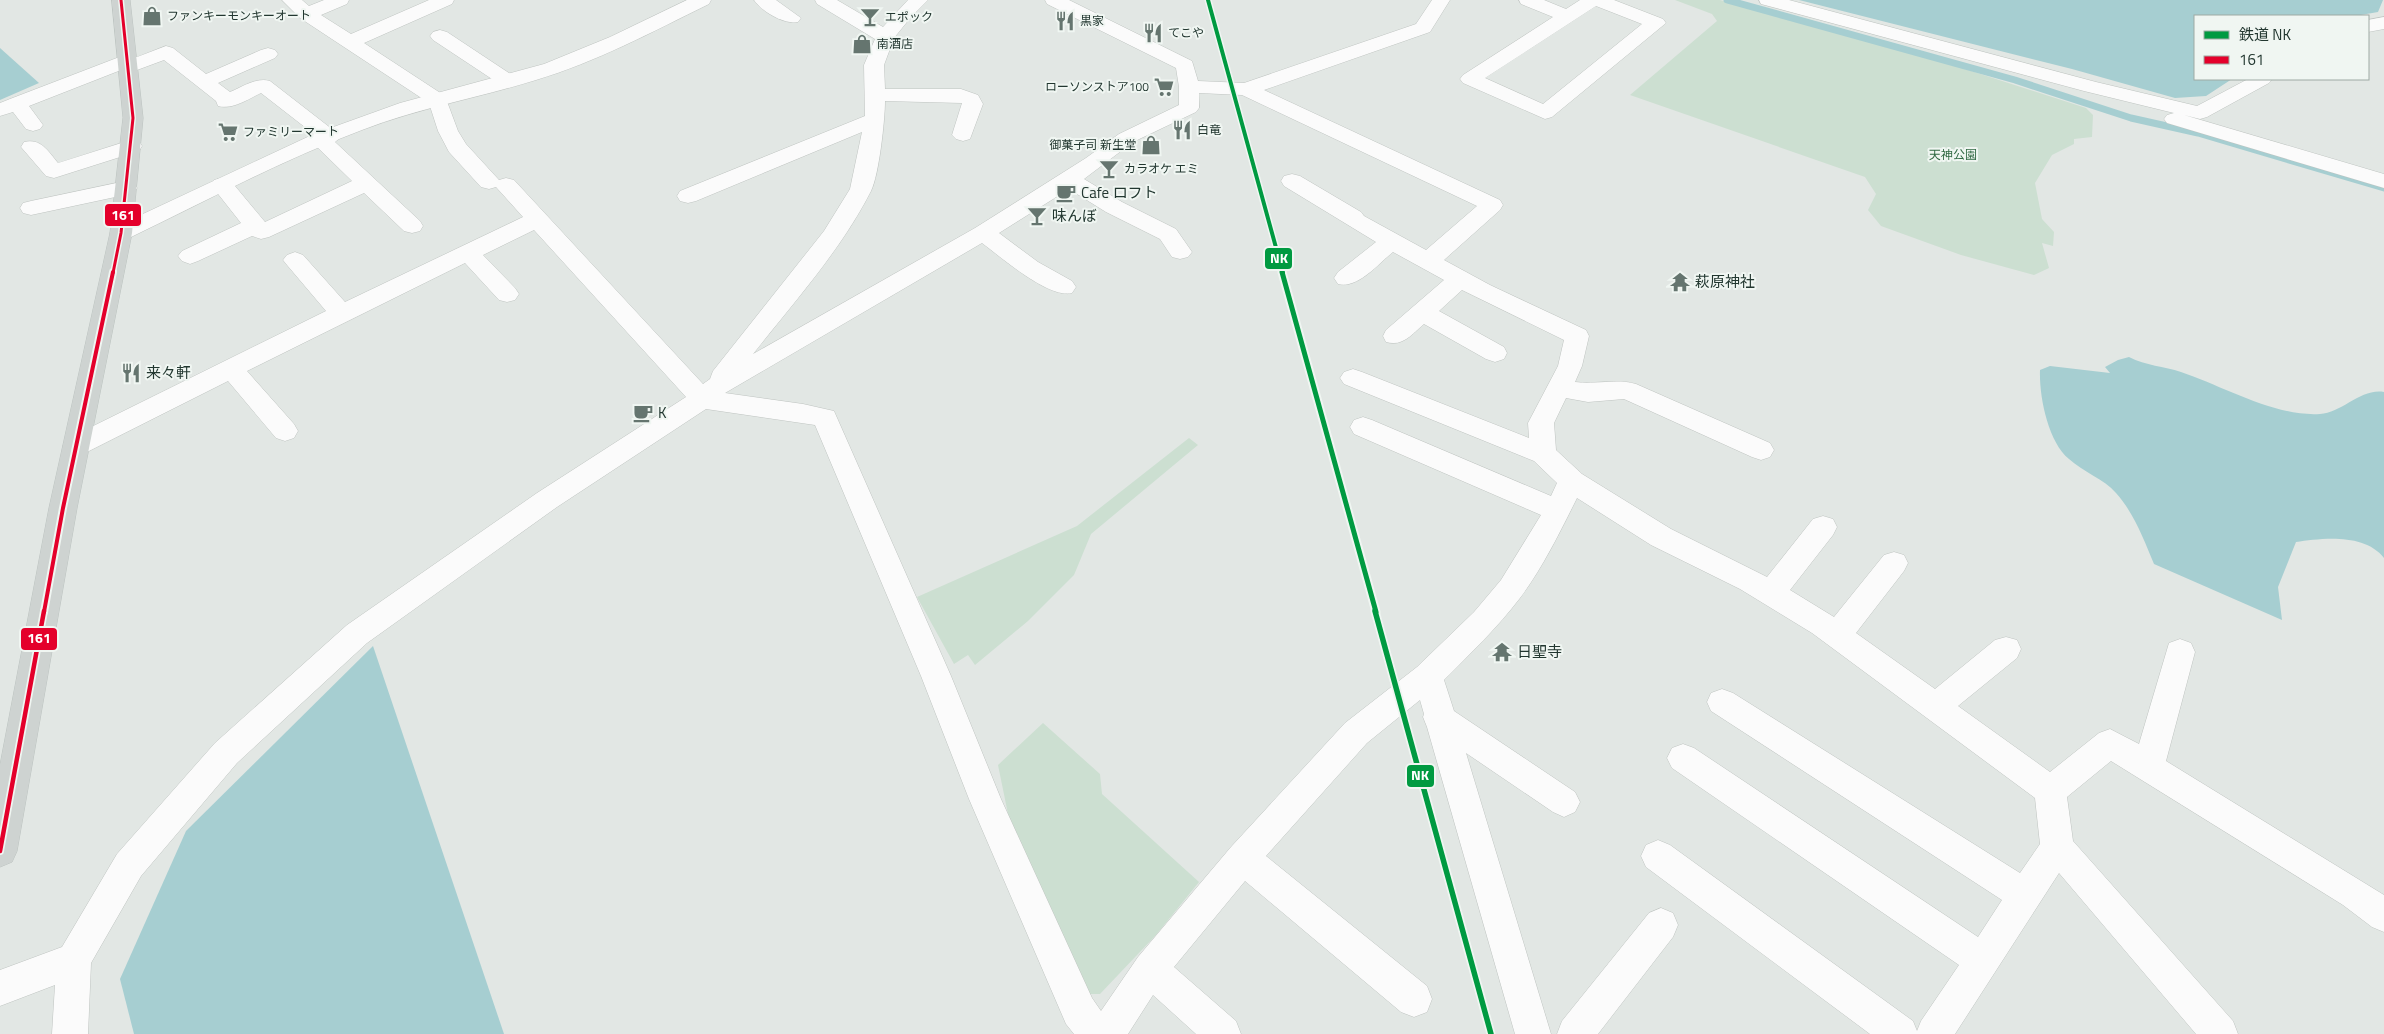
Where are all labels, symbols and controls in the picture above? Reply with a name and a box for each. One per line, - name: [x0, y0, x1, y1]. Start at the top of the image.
- shop icon: ファンキーモンキーオート: [141, 5, 163, 27]
- place label: ファンキーモンキーオート: [167, 6, 311, 25]
- bar icon: エポック: [859, 6, 881, 28]
- place label: エポック: [885, 7, 933, 26]
- restaurant icon: 黒家: [1054, 10, 1076, 32]
- place label: 黒家: [1080, 11, 1104, 30]
- legend: [2194, 15, 2369, 80]
- restaurant icon: てこや: [1142, 22, 1164, 44]
- place label: てこや: [1168, 23, 1204, 42]
- text: 鉄道 NK: [2239, 23, 2291, 46]
- shop icon: 南酒店: [851, 33, 873, 55]
- place label: 南酒店: [877, 34, 913, 53]
- text: 161: [2239, 48, 2264, 71]
- supermarket icon: ローソンストア100: [1153, 76, 1175, 98]
- place label: ローソンストア100: [1045, 77, 1149, 96]
- restaurant icon: 白竜: [1171, 119, 1193, 141]
- place label: 白竜: [1197, 120, 1221, 139]
- supermarket icon: ファミリーマート: [217, 121, 239, 143]
- place label: ファミリーマート: [243, 122, 339, 141]
- shop icon: 御菓子司 新生堂: [1140, 134, 1162, 156]
- place label: 御菓子司 新生堂: [1049, 135, 1136, 154]
- park label: 天神公園: [1929, 145, 1977, 164]
- bar icon: カラオケ エミ: [1098, 158, 1120, 180]
- place label: カラオケ エミ: [1124, 159, 1199, 178]
- place label: Cafe ロフト: [1081, 181, 1157, 204]
- cafe icon: Cafe ロフト: [1055, 182, 1077, 204]
- line badge: 161: [104, 203, 142, 227]
- text: 161: [111, 204, 135, 225]
- place label: 味んぼ: [1052, 204, 1097, 227]
- bar icon: 味んぼ: [1026, 205, 1048, 227]
- line badge: NK: [1264, 247, 1293, 270]
- text: NK: [1270, 247, 1289, 268]
- place label: 萩原神社: [1695, 270, 1755, 293]
- temple icon: 萩原神社: [1669, 271, 1691, 293]
- place label: 来々軒: [146, 361, 191, 384]
- restaurant icon: 来々軒: [120, 362, 142, 384]
- place label: K: [658, 401, 667, 424]
- cafe icon: K: [632, 402, 654, 424]
- line badge: 161: [20, 627, 58, 651]
- text: 161: [27, 627, 51, 648]
- place label: 日聖寺: [1517, 640, 1562, 663]
- temple icon: 日聖寺: [1491, 641, 1513, 663]
- line badge: NK: [1406, 764, 1435, 788]
- text: NK: [1411, 764, 1430, 785]

